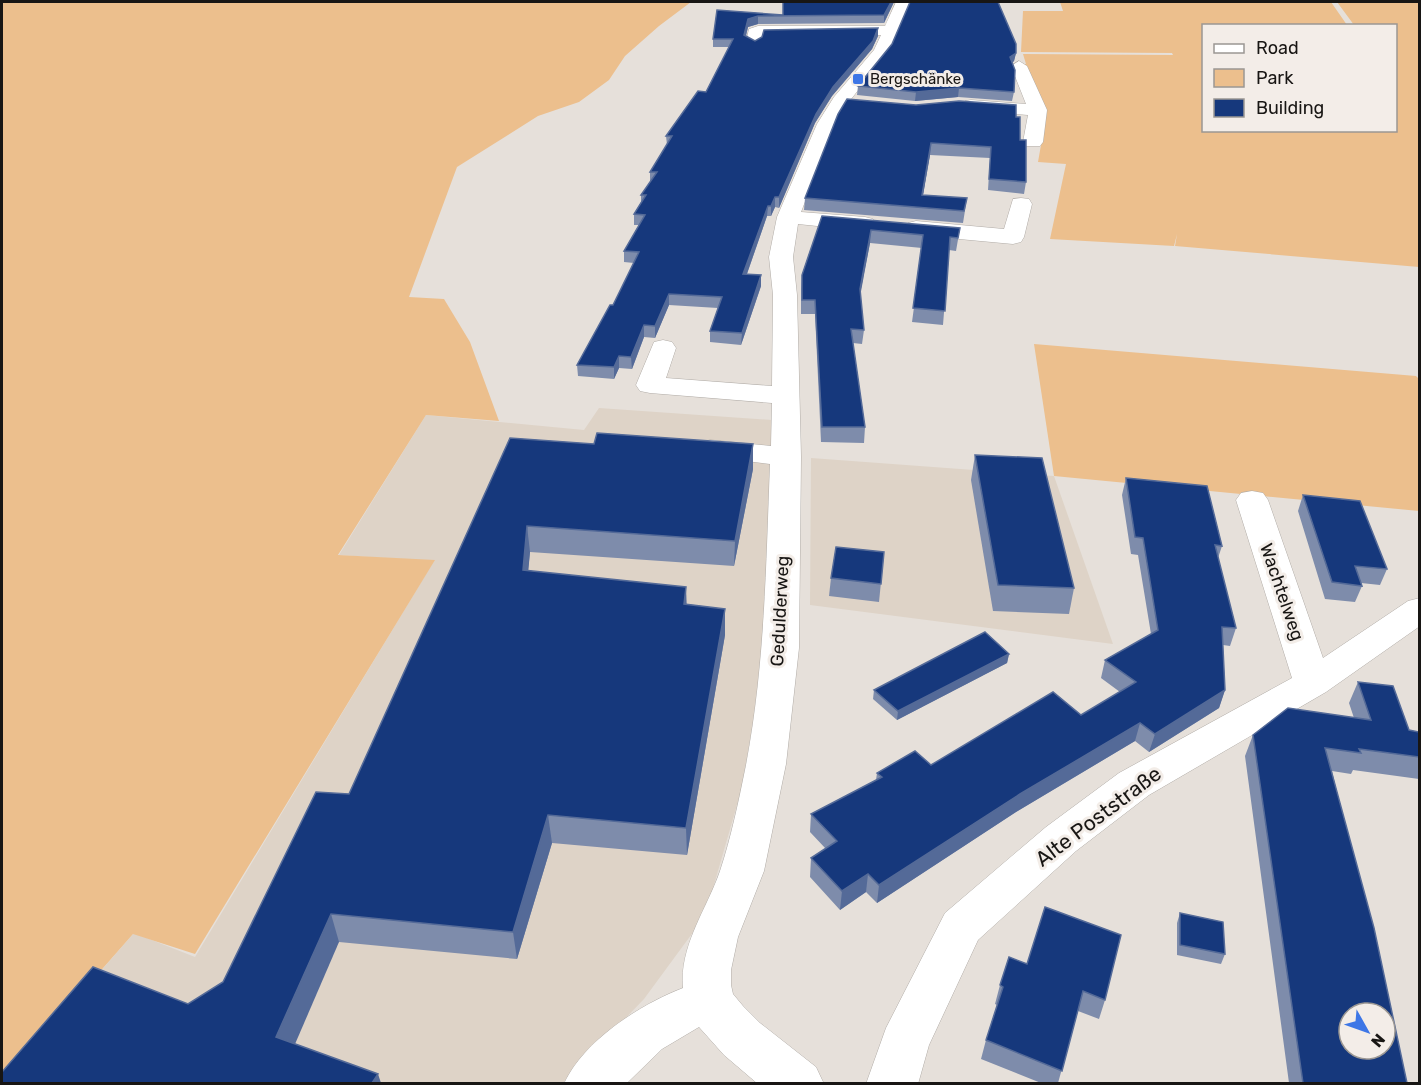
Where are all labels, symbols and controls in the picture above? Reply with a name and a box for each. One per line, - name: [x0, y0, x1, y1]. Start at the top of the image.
- legend: [1202, 24, 1397, 132]
- text: Road: [1256, 37, 1299, 59]
- text: Park: [1256, 67, 1294, 89]
- place label: Bergschänke: [870, 70, 961, 88]
- marker: Bergschänke: [851, 72, 865, 86]
- text: Building: [1256, 97, 1324, 119]
- street label: Wachtelweg: [1255, 541, 1309, 643]
- street label: Gedulderweg: [766, 555, 794, 667]
- street label: Alte Poststraße: [1030, 761, 1166, 871]
- north arrow: [1337, 1001, 1397, 1061]
- text: N: [1367, 1030, 1389, 1051]

